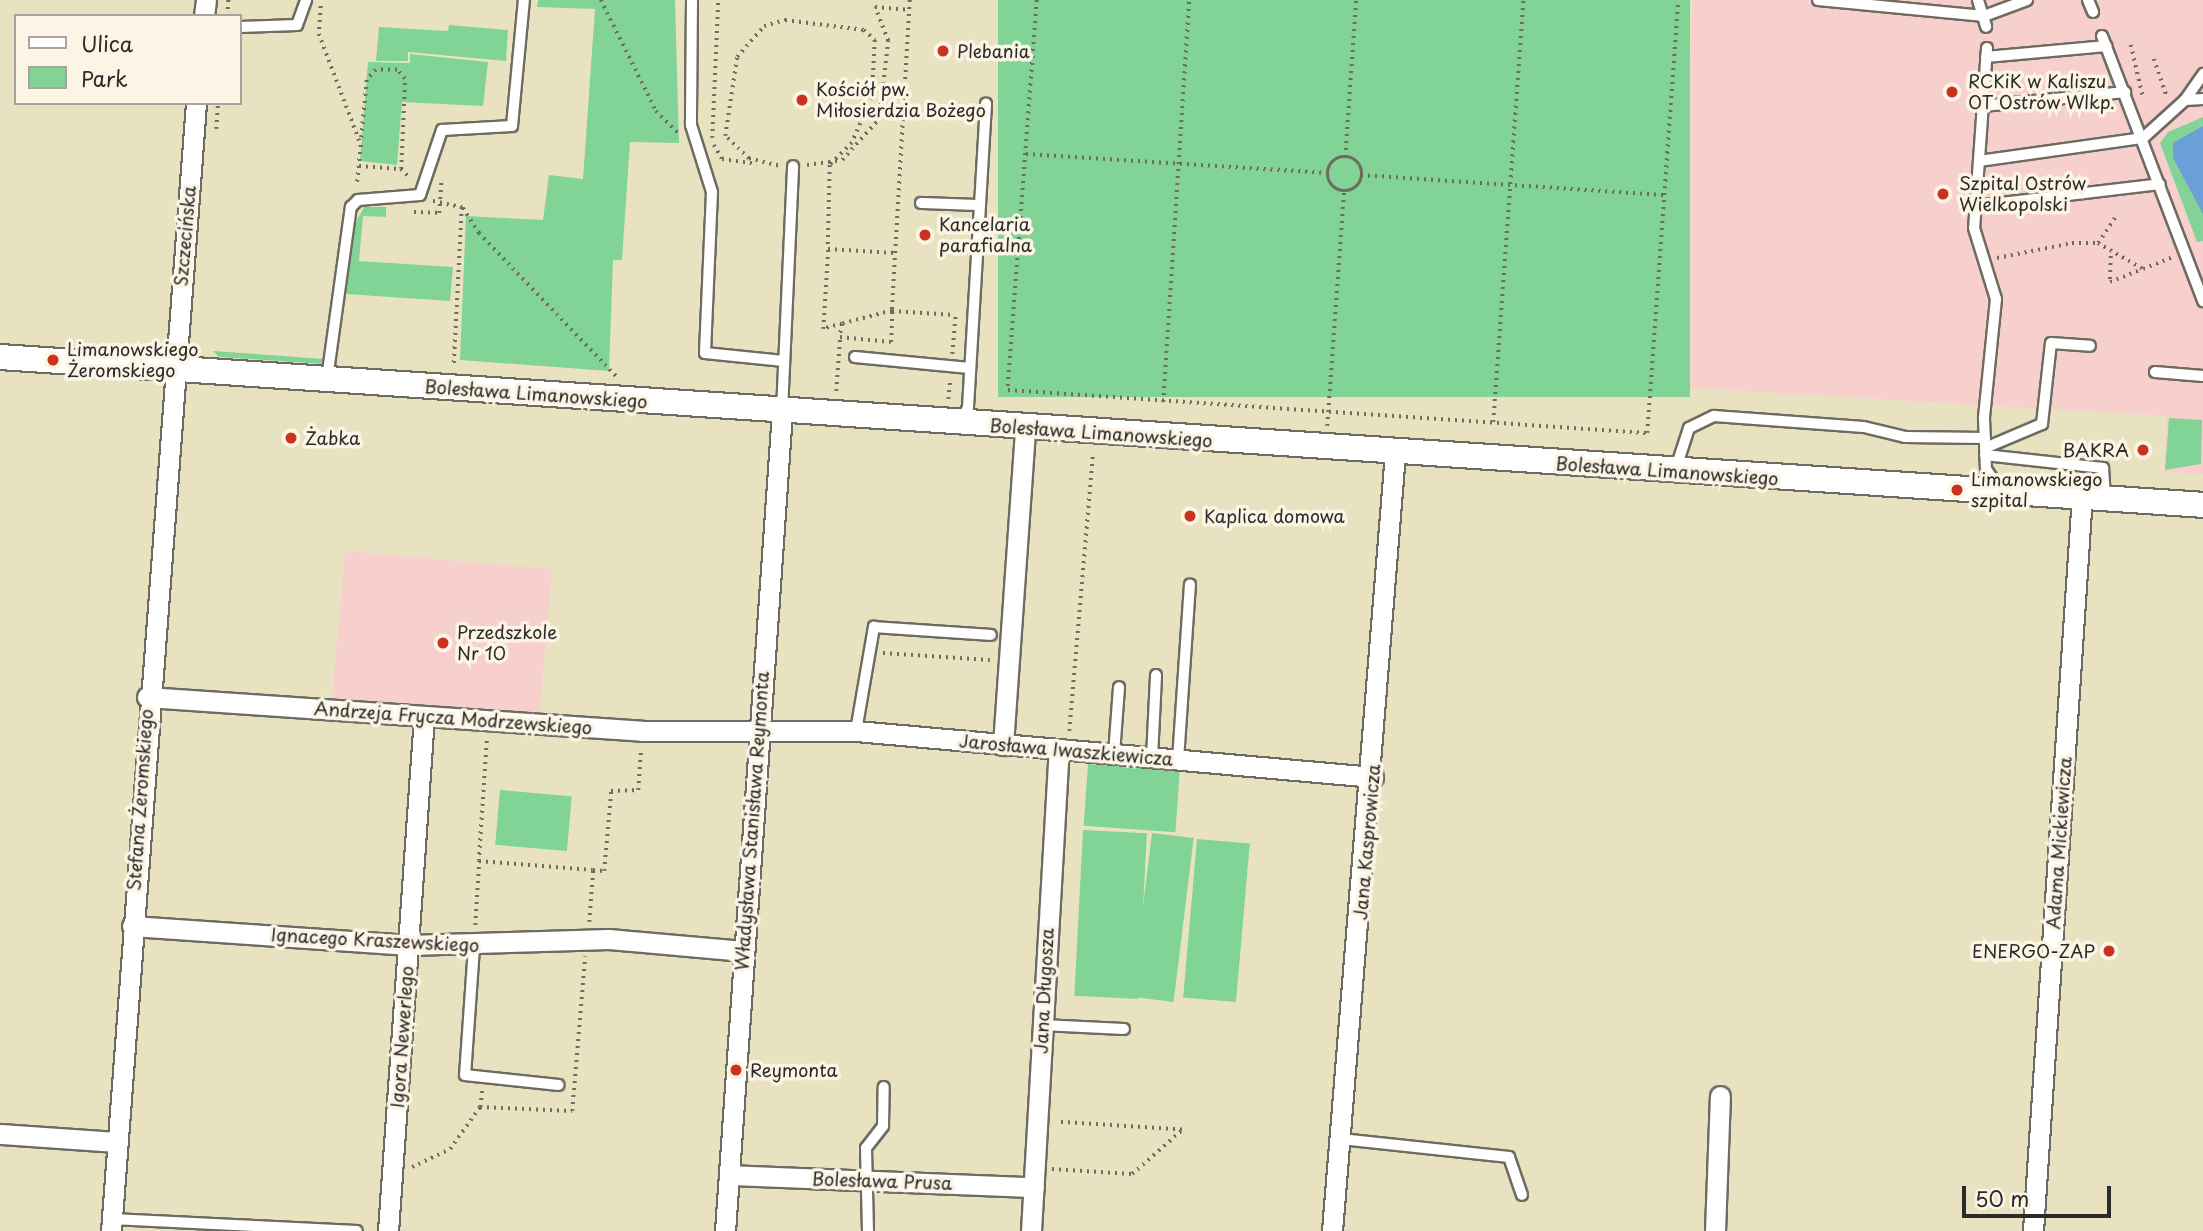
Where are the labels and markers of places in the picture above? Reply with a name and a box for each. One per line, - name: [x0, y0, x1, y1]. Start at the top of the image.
- place label: Plebania: [957, 40, 1030, 62]
- marker: Plebania: [935, 43, 951, 59]
- place label: RCKiK w Kaliszu OT Ostrów Wlkp.: [1968, 71, 2116, 114]
- place label: Kościół pw. Miłosierdzia Bożego: [816, 79, 986, 122]
- marker: RCKiK w Kaliszu OT Ostrów Wlkp.: [1942, 82, 1962, 102]
- marker: Kościół pw. Miłosierdzia Bożego: [794, 92, 810, 108]
- place label: Szpital Ostrów Wielkopolski: [1959, 173, 2087, 216]
- marker: Szpital Ostrów Wielkopolski: [1933, 184, 1953, 204]
- place label: Kancelaria parafialna: [939, 214, 1032, 256]
- marker: Kancelaria parafialna: [917, 227, 933, 243]
- place label: Limanowskiego Żeromskiego: [67, 339, 198, 382]
- marker: Limanowskiego Żeromskiego: [45, 352, 61, 368]
- place label: Żabka: [305, 427, 360, 449]
- marker: Żabka: [283, 430, 299, 446]
- place label: BAKRA: [2063, 439, 2129, 461]
- marker: BAKRA: [2135, 442, 2151, 458]
- place label: Limanowskiego szpital: [1971, 469, 2102, 512]
- marker: Limanowskiego szpital: [1949, 482, 1965, 498]
- place label: Kaplica domowa: [1204, 505, 1344, 527]
- marker: Kaplica domowa: [1182, 508, 1198, 524]
- place label: Przedszkole Nr 10: [457, 622, 557, 664]
- marker: Przedszkole Nr 10: [435, 635, 451, 651]
- place label: ENERGO-ZAP: [1972, 940, 2095, 962]
- marker: ENERGO-ZAP: [2101, 943, 2117, 959]
- place label: Reymonta: [750, 1059, 838, 1081]
- marker: Reymonta: [728, 1062, 744, 1078]

